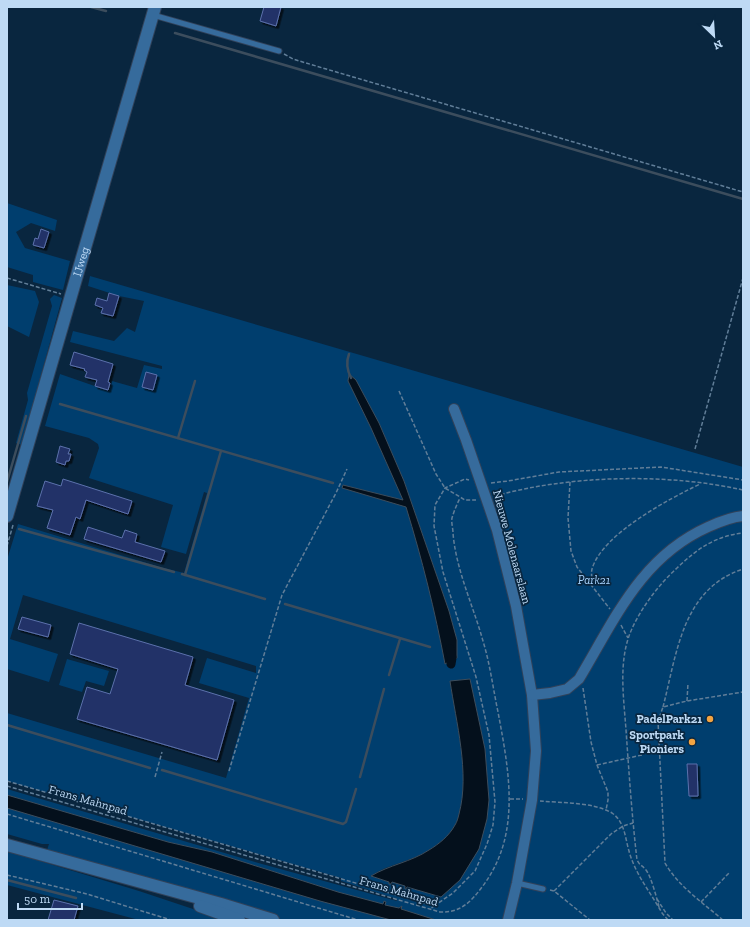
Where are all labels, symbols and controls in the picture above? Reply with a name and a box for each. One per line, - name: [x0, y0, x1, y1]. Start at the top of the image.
- north arrow: [694, 16, 734, 56]
- text: N: [711, 37, 725, 53]
- street label: IJweg: [70, 245, 92, 278]
- street label: Nieuwe Molenaarslaan: [490, 488, 534, 606]
- park label: Park21: [578, 573, 611, 587]
- place label: PadelPark21: [636, 712, 702, 726]
- marker: PadelPark21: [705, 714, 715, 724]
- place label: Sportpark Pioniers: [629, 728, 684, 756]
- marker: Sportpark Pioniers: [687, 737, 697, 747]
- street label: Frans Mahnpad: [47, 782, 129, 818]
- street label: Frans Mahnpad: [358, 873, 440, 909]
- scale bar: [18, 885, 82, 911]
- text: 50 m: [24, 892, 51, 906]

